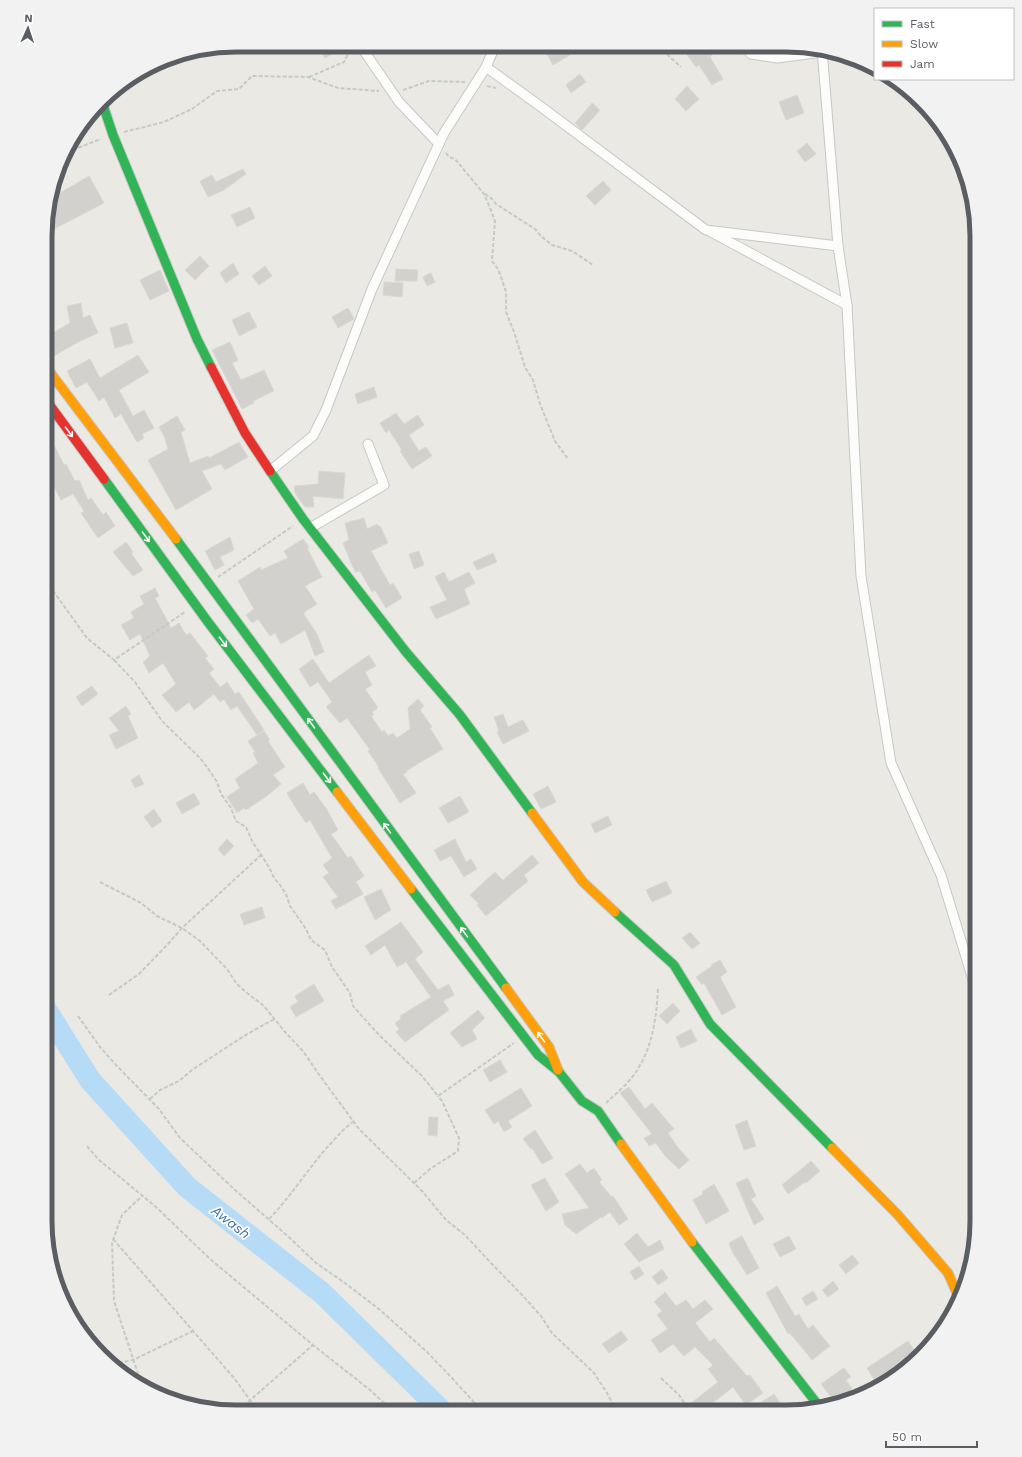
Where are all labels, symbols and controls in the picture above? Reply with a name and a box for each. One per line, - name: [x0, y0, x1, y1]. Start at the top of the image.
- north arrow: [8, 8, 48, 48]
- legend: [874, 8, 1014, 80]
- text: N: [24, 12, 33, 25]
- text: Fast: [910, 17, 935, 31]
- text: Slow: [910, 37, 938, 51]
- text: Jam: [910, 57, 935, 71]
- one-way arrow: [65, 426, 73, 437]
- one-way arrow: [142, 531, 150, 542]
- one-way arrow: [219, 636, 227, 647]
- one-way arrow: [306, 717, 315, 728]
- one-way arrow: [323, 773, 331, 784]
- one-way arrow: [383, 822, 392, 833]
- one-way arrow: [460, 927, 468, 938]
- one-way arrow: [537, 1032, 545, 1043]
- water label: Awash: [208, 1202, 253, 1242]
- scale bar: [886, 1423, 977, 1449]
- text: 50 m: [892, 1430, 922, 1444]

